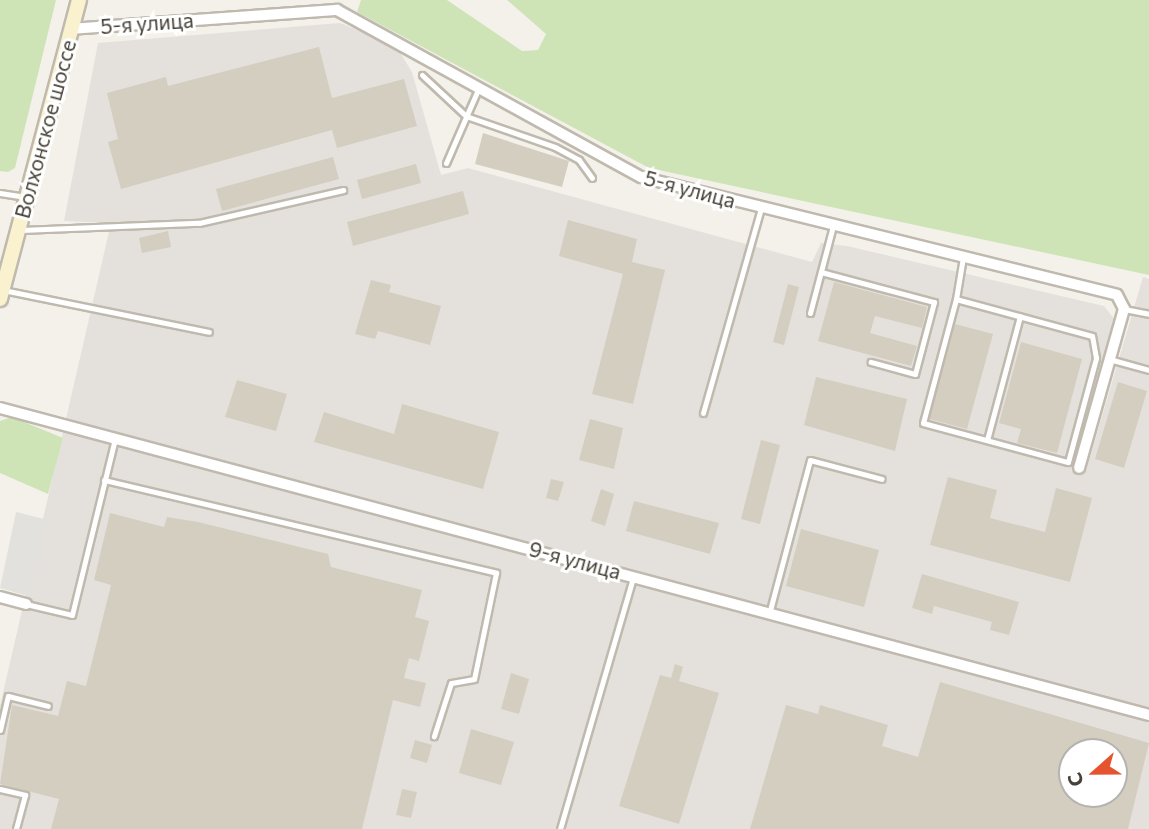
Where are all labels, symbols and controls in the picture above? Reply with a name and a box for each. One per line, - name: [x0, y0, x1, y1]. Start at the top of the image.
- street label: 5-я улица: [100, 7, 194, 39]
- street label: Волхонское шоссе: [9, 37, 81, 221]
- street label: 5-я улица: [642, 165, 738, 213]
- street label: 9-я улица: [526, 536, 624, 584]
- north arrow: [1058, 738, 1128, 808]
- text: С: [1062, 770, 1088, 790]

